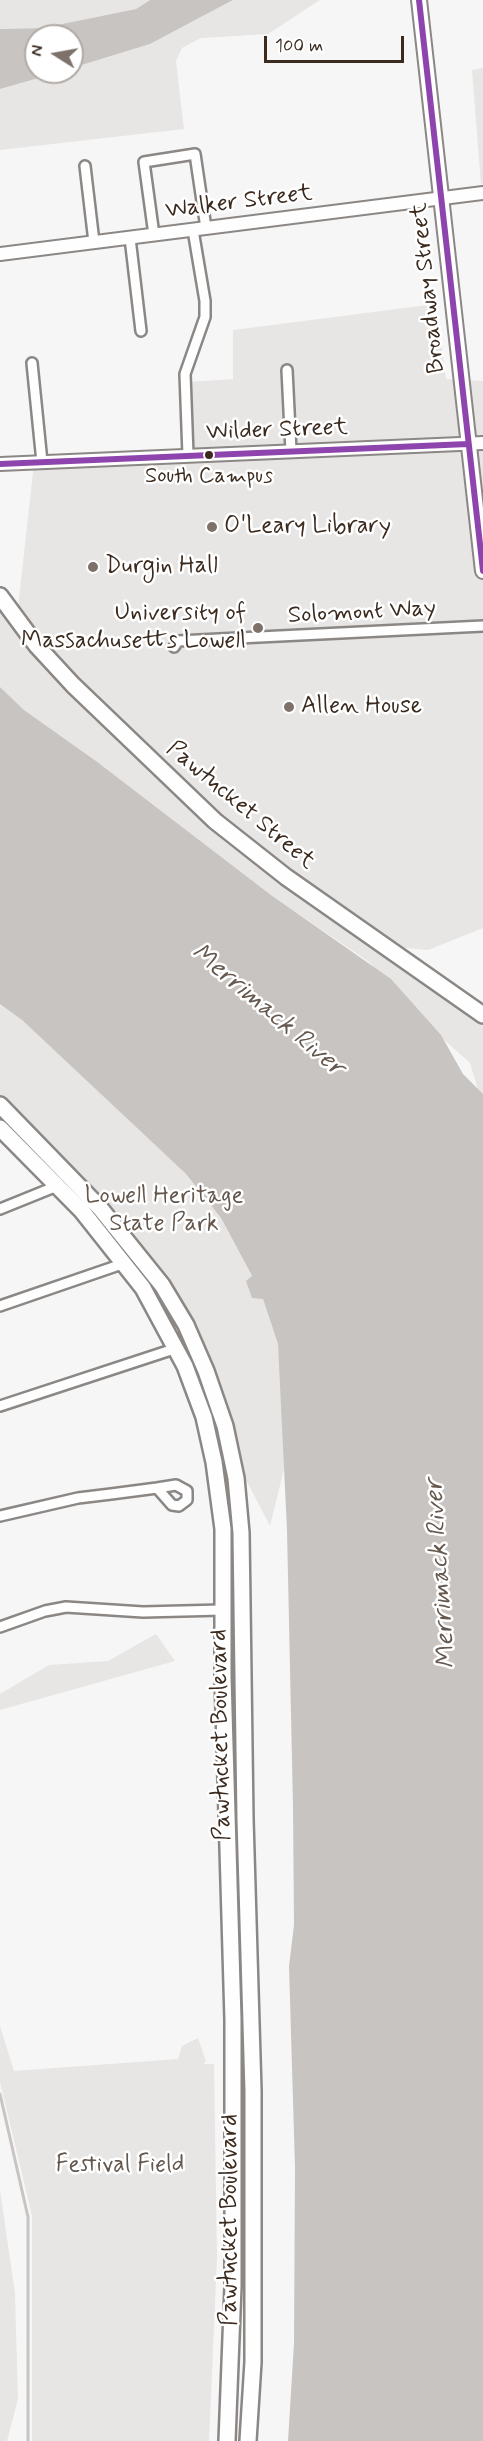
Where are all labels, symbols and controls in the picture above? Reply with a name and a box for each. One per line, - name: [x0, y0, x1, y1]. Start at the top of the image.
- north arrow: [24, 24, 84, 84]
- scale bar: [267, 24, 406, 62]
- text: 100 m: [275, 34, 323, 58]
- text: N: [26, 44, 49, 58]
- street label: Walker Street: [164, 180, 314, 226]
- street label: Broadway Street: [406, 201, 452, 375]
- street label: Wilder Street: [206, 414, 348, 448]
- marker: South Campus: [203, 449, 215, 461]
- place label: South Campus: [145, 464, 273, 490]
- place label: O'Leary Library: [224, 513, 391, 541]
- marker: O'Leary Library: [205, 520, 219, 534]
- place label: Durgin Hall: [105, 553, 218, 581]
- marker: Durgin Hall: [86, 560, 100, 574]
- street label: Solomont Way: [287, 595, 437, 631]
- place label: University of Massachusetts Lowell: [21, 600, 246, 656]
- marker: University of Massachusetts Lowell: [251, 621, 265, 635]
- place label: Allen House: [301, 693, 422, 721]
- marker: Allen House: [282, 700, 296, 714]
- street label: Pawtucket Street: [160, 735, 320, 877]
- water label: Merrimack River: [184, 938, 350, 1084]
- park label: Lowell Heritage State Park: [85, 1183, 243, 1239]
- water label: Merrimack River: [420, 1478, 464, 1670]
- street label: Pawtucket Boulevard: [206, 1629, 238, 1841]
- street label: Pawtucket Boulevard: [217, 2114, 245, 2326]
- park label: Festival Field: [56, 2152, 184, 2180]

